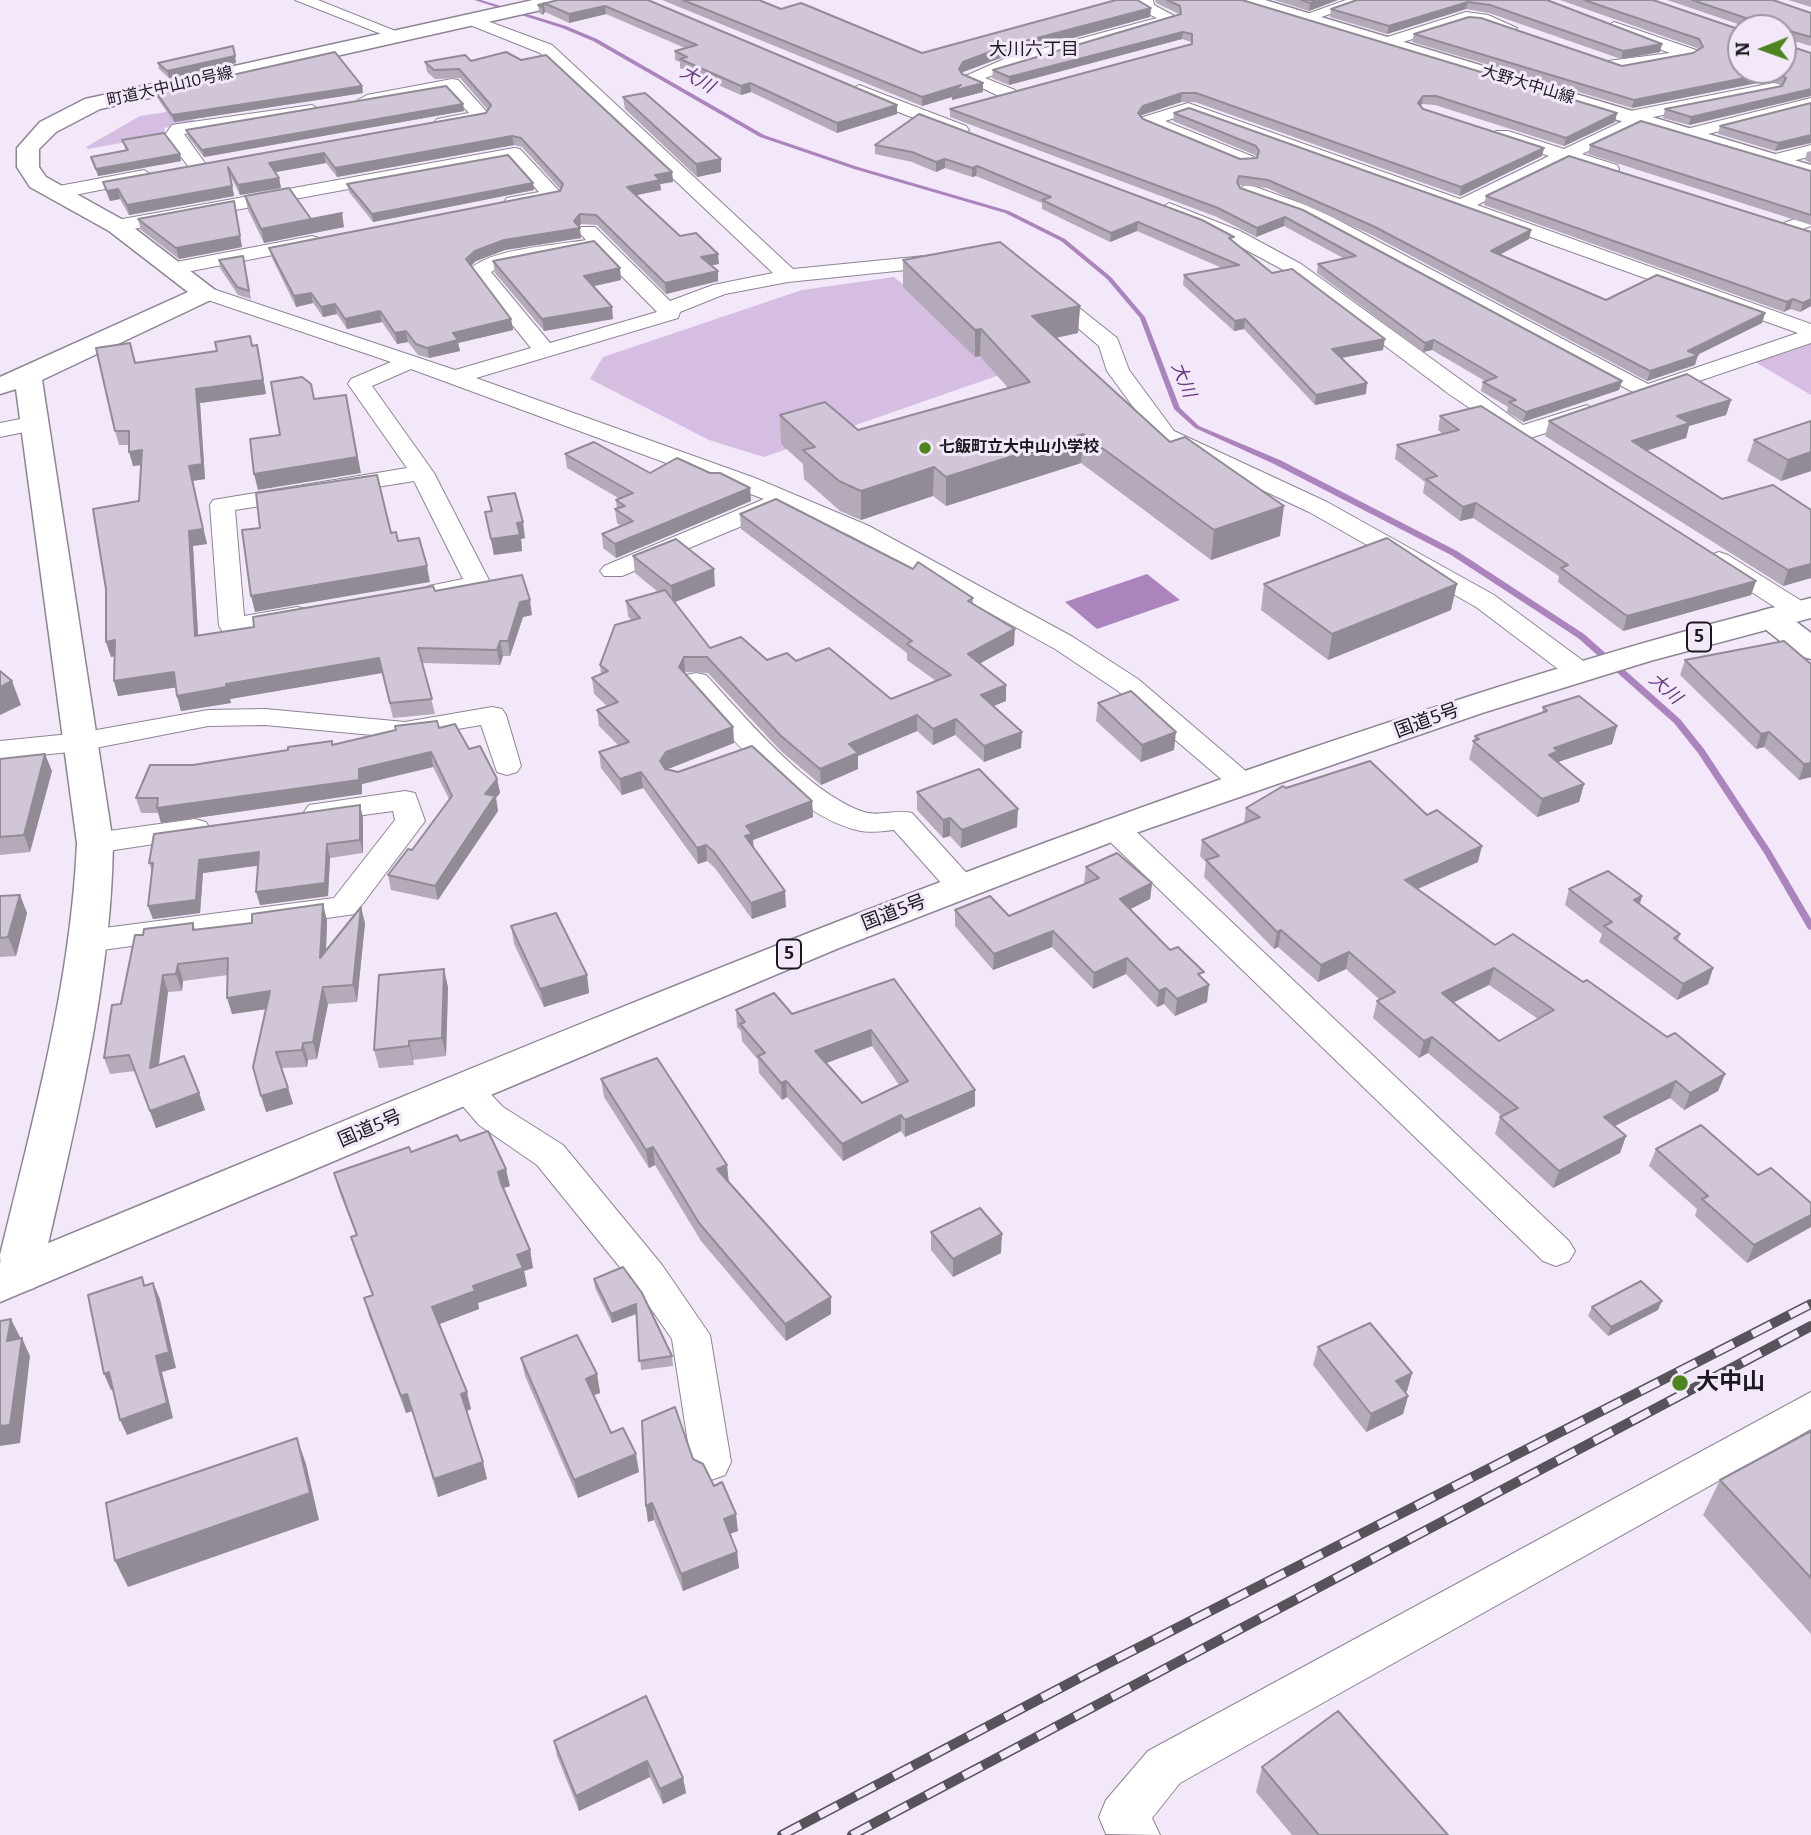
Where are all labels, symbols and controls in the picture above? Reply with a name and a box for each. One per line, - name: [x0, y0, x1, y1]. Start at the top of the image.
- north arrow: [1727, 14, 1797, 84]
- district label: 大川六丁目: [989, 39, 1079, 61]
- text: N: [1731, 42, 1754, 57]
- water label: 大川: [676, 62, 718, 98]
- street label: 大野大中山線: [1479, 62, 1577, 108]
- street label: 町道大中山10号線: [105, 63, 235, 111]
- water label: 大川: [1166, 359, 1200, 401]
- place label: 七飯町立大中山小学校: [939, 438, 1099, 458]
- marker: 七飯町立大中山小学校: [917, 440, 933, 456]
- road number: 5: [1687, 622, 1711, 652]
- water label: 大川: [1644, 669, 1686, 709]
- street label: 国道5号: [1392, 699, 1462, 743]
- street label: 国道5号: [859, 890, 929, 936]
- road number: 5: [777, 939, 801, 968]
- street label: 国道5号: [335, 1105, 405, 1153]
- place label: 大中山: [1696, 1369, 1765, 1397]
- marker: 大中山: [1670, 1373, 1690, 1393]

